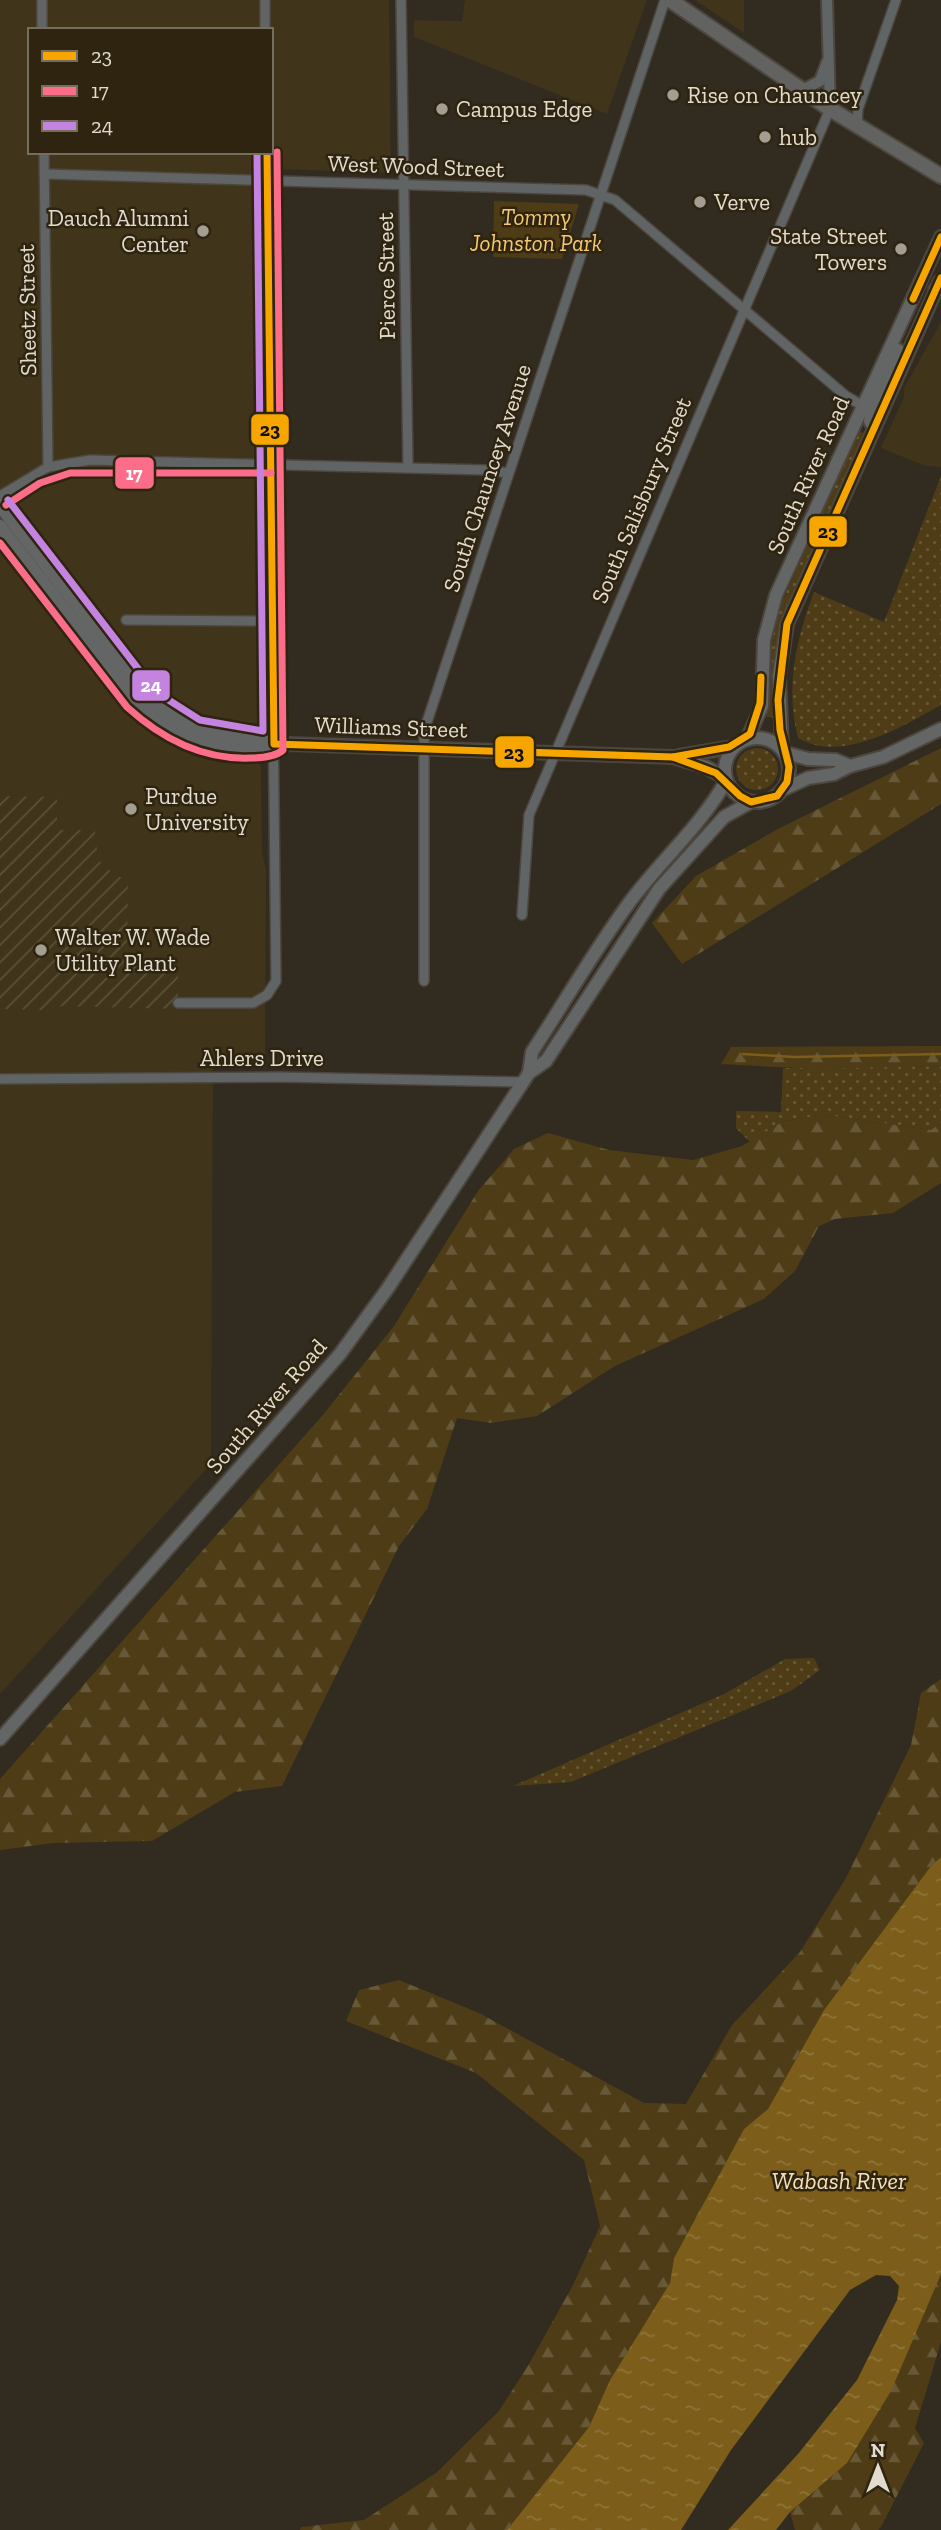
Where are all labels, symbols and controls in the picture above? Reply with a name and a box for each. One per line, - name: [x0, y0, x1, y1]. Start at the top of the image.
- legend: [28, 28, 273, 154]
- text: 23: [91, 43, 112, 68]
- text: 17: [91, 78, 109, 103]
- place label: Rise on Chauncey: [687, 81, 862, 109]
- marker: Rise on Chauncey: [665, 87, 681, 103]
- place label: Campus Edge: [456, 95, 592, 123]
- marker: Campus Edge: [434, 101, 450, 117]
- text: 24: [91, 113, 113, 138]
- place label: hub: [779, 123, 817, 151]
- marker: hub: [757, 129, 773, 145]
- street label: West Wood Street: [327, 149, 505, 183]
- place label: Verve: [713, 188, 770, 216]
- marker: Verve: [692, 194, 708, 210]
- park label: Tommy Johnston Park: [469, 203, 602, 257]
- place label: Dauch Alumni Center: [48, 204, 189, 258]
- street label: Pierce Street: [371, 212, 401, 340]
- place label: State Street Towers: [770, 222, 887, 276]
- marker: Dauch Alumni Center: [195, 223, 211, 239]
- marker: State Street Towers: [893, 241, 909, 257]
- street label: Sheetz Street: [12, 243, 42, 376]
- street label: South Chauncey Avenue: [437, 361, 537, 595]
- street label: South River Road: [761, 391, 855, 558]
- street label: South Salisbury Street: [585, 392, 697, 607]
- line badge: 23: [250, 413, 290, 446]
- text: 23: [260, 418, 280, 441]
- line badge: 17: [114, 456, 155, 490]
- text: 17: [126, 462, 143, 485]
- line badge: 23: [808, 515, 848, 548]
- text: 23: [818, 520, 838, 543]
- line badge: 24: [131, 669, 171, 702]
- text: 24: [140, 674, 162, 697]
- street label: Williams Street: [314, 710, 468, 744]
- line badge: 23: [494, 735, 535, 769]
- text: 23: [504, 741, 524, 764]
- place label: Purdue University: [145, 782, 249, 836]
- marker: Purdue University: [123, 801, 139, 817]
- place label: Walter W. Wade Utility Plant: [55, 923, 210, 977]
- marker: Walter W. Wade Utility Plant: [33, 942, 49, 958]
- street label: Ahlers Drive: [200, 1044, 324, 1072]
- street label: South River Road: [200, 1332, 333, 1479]
- water label: Wabash River: [772, 2166, 907, 2195]
- north arrow: [843, 2432, 913, 2502]
- text: N: [871, 2439, 885, 2462]

